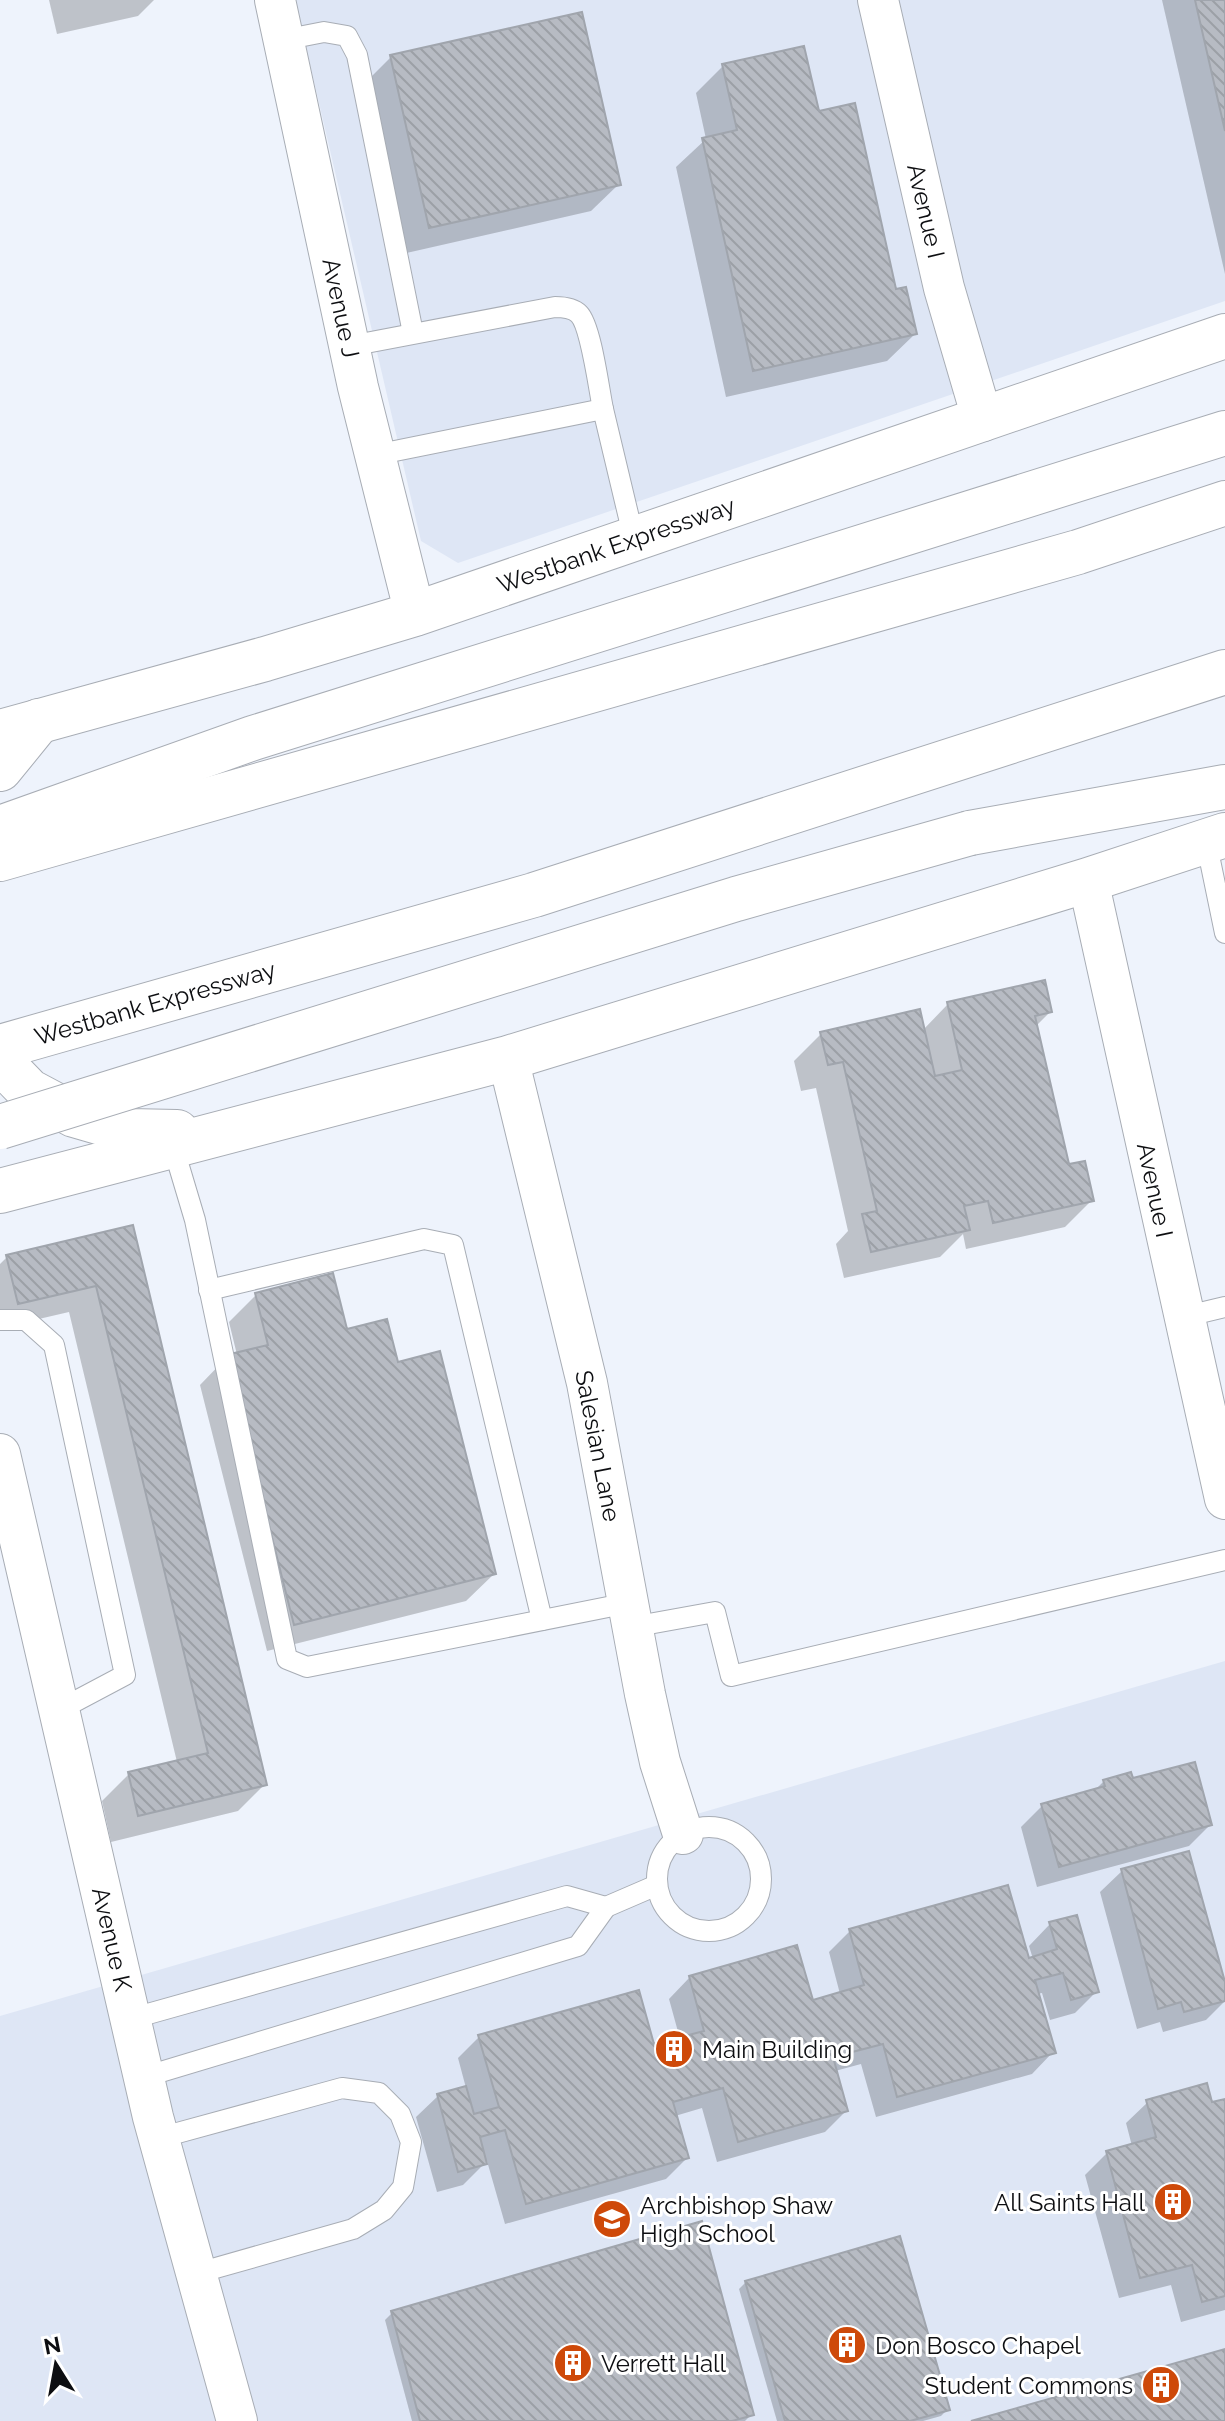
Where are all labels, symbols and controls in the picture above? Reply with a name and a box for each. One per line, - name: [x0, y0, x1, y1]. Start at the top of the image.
- street label: Avenue I: [901, 161, 951, 261]
- street label: Avenue J: [316, 255, 366, 361]
- street label: Westbank Expressway: [493, 491, 739, 599]
- street label: Westbank Expressway: [31, 955, 279, 1051]
- street label: Avenue I: [1131, 1140, 1179, 1240]
- street label: Salesian Lane: [569, 1368, 627, 1524]
- street label: Avenue K: [86, 1884, 138, 1994]
- building icon: Main Building: [653, 2028, 695, 2070]
- place label: Main Building: [702, 2035, 852, 2064]
- building icon: All Saints Hall: [1152, 2181, 1194, 2223]
- place label: All Saints Hall: [994, 2188, 1145, 2217]
- place label: Archbishop Shaw High School: [640, 2191, 834, 2248]
- school or university icon: Archbishop Shaw High School: [591, 2198, 633, 2240]
- building icon: Don Bosco Chapel: [826, 2324, 868, 2366]
- north arrow: [16, 2325, 96, 2405]
- text: N: [41, 2331, 63, 2360]
- place label: Don Bosco Chapel: [875, 2331, 1081, 2360]
- building icon: Verrett Hall: [552, 2342, 594, 2384]
- place label: Verrett Hall: [601, 2349, 727, 2378]
- building icon: Student Commons: [1140, 2364, 1182, 2406]
- place label: Student Commons: [925, 2371, 1133, 2400]

